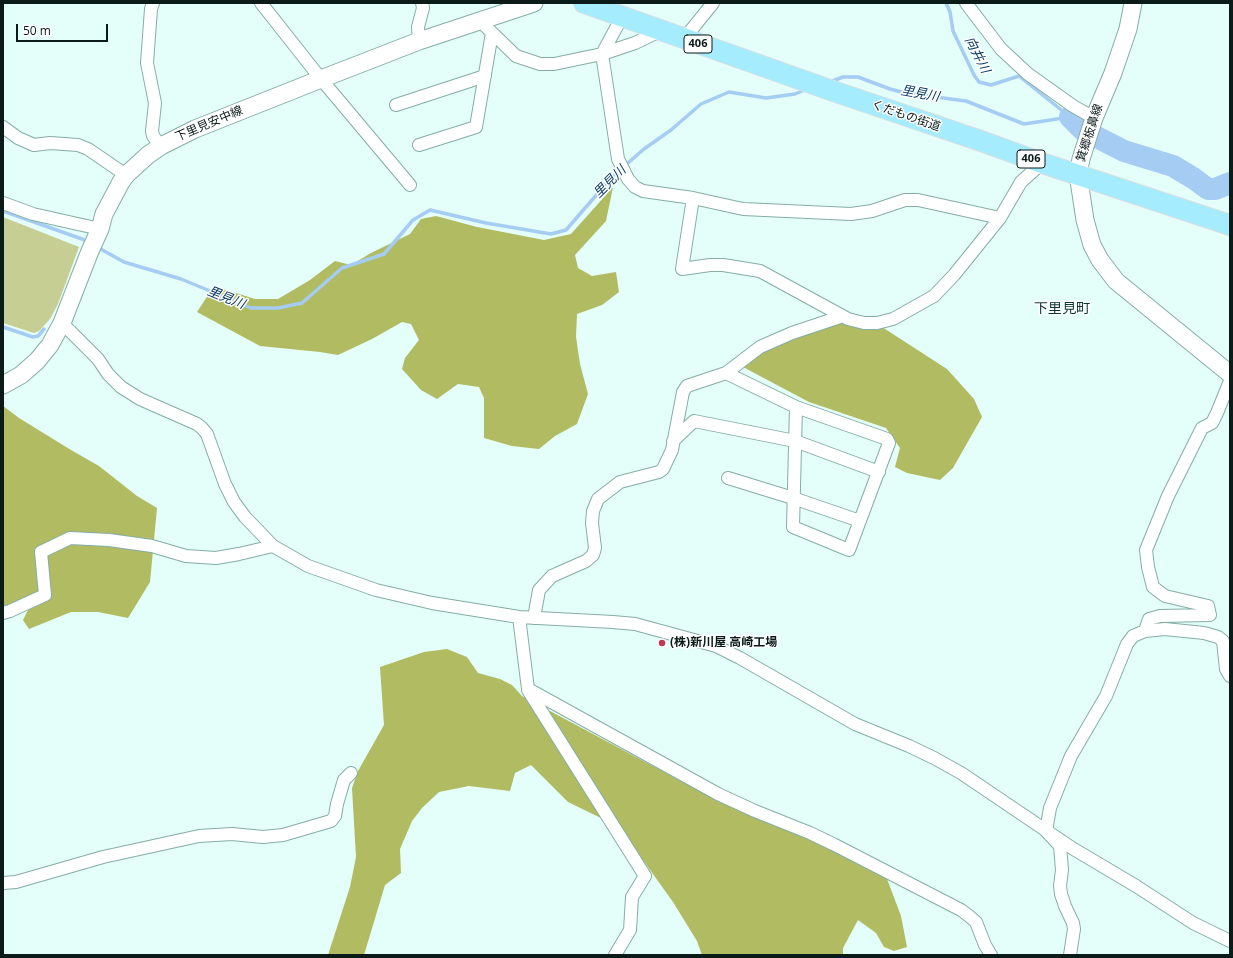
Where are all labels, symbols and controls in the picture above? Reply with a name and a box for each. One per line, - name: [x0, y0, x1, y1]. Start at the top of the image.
- scale bar: [18, 16, 110, 42]
- text: 50 m: [23, 22, 51, 39]
- water label: 向井川: [961, 34, 993, 76]
- road number: 406: [684, 35, 712, 53]
- water label: 里見川: [899, 83, 941, 105]
- street label: くだもの街道: [870, 97, 942, 135]
- street label: 箕郷板鼻線: [1074, 102, 1106, 164]
- street label: 下里見安中線: [173, 103, 245, 145]
- road number: 406: [1017, 150, 1045, 168]
- water label: 里見川: [591, 163, 629, 201]
- water label: 里見川: [205, 283, 247, 313]
- district label: 下里見町: [1034, 301, 1090, 317]
- place label: (株)新川屋 高崎工場: [670, 636, 777, 650]
- marker: (株)新川屋 高崎工場: [657, 638, 667, 648]

